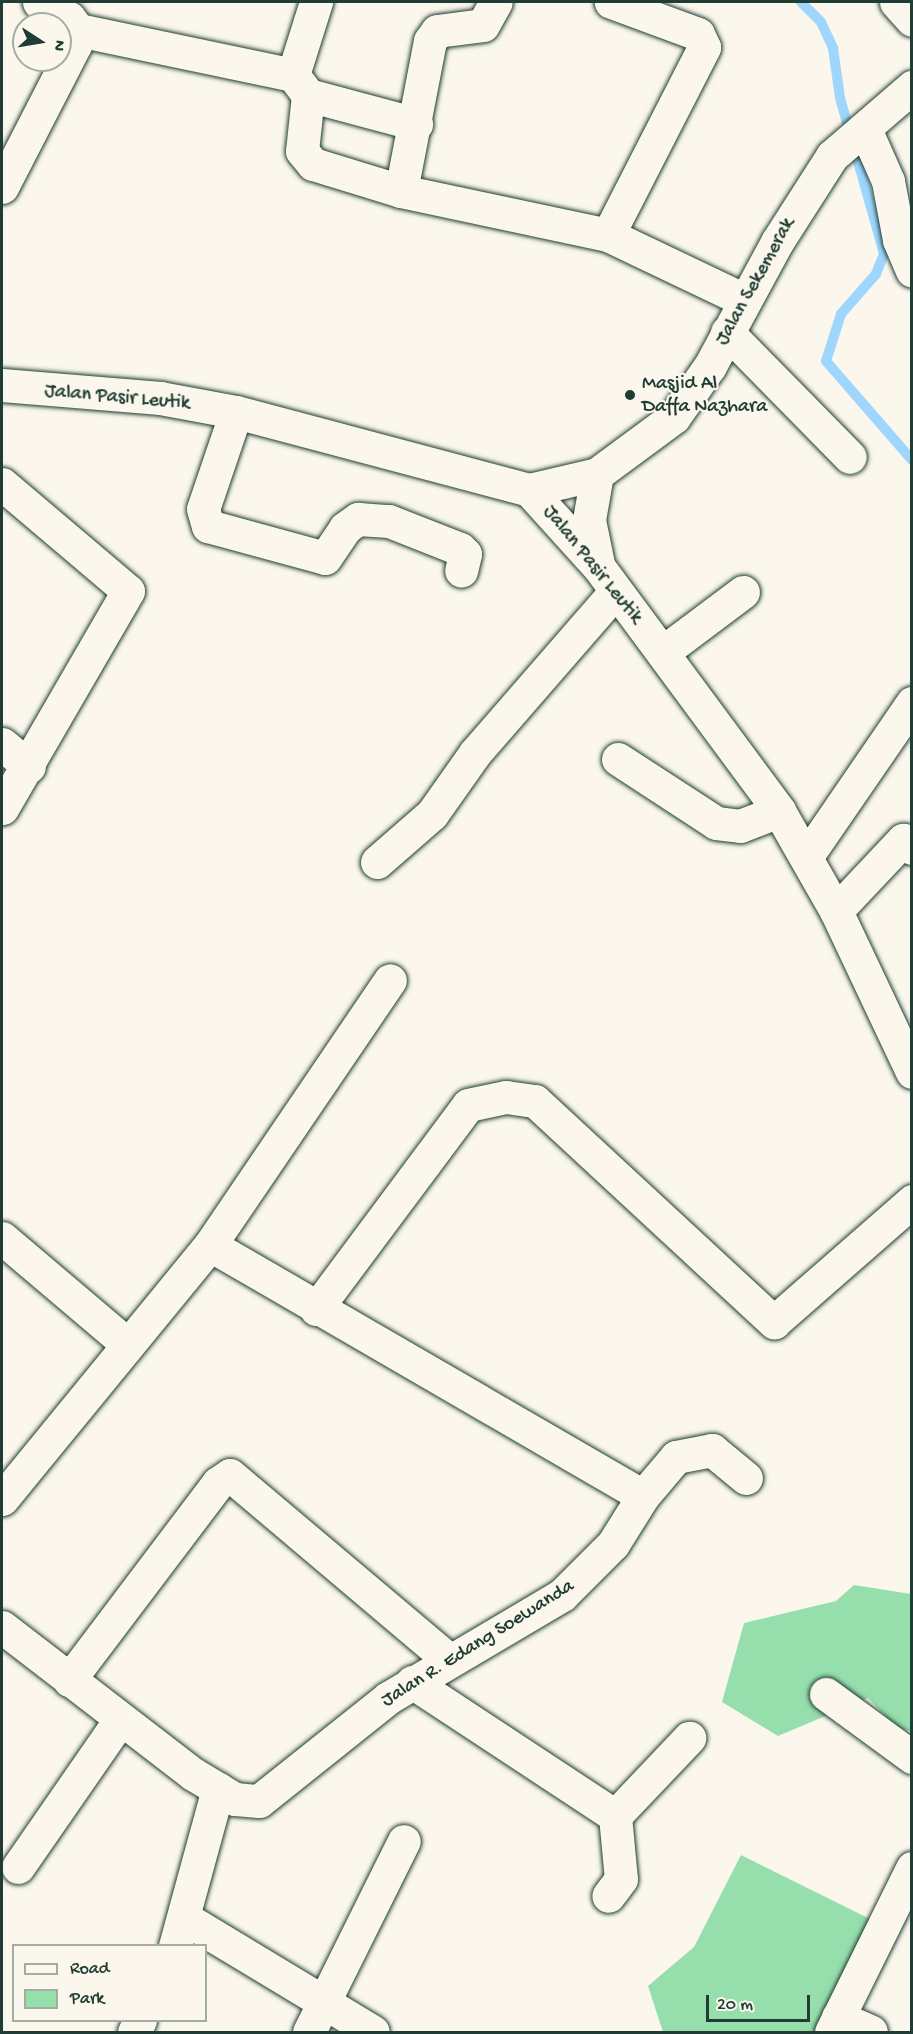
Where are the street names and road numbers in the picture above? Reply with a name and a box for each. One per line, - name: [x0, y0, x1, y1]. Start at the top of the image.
- street label: Jalan Sekemerak: [711, 214, 801, 350]
- street label: Jalan Pasir Leutik: [43, 380, 191, 416]
- street label: Jalan Pasir Leutik: [537, 501, 647, 629]
- street label: Jalan R. Edang Soewanda: [377, 1575, 579, 1713]

